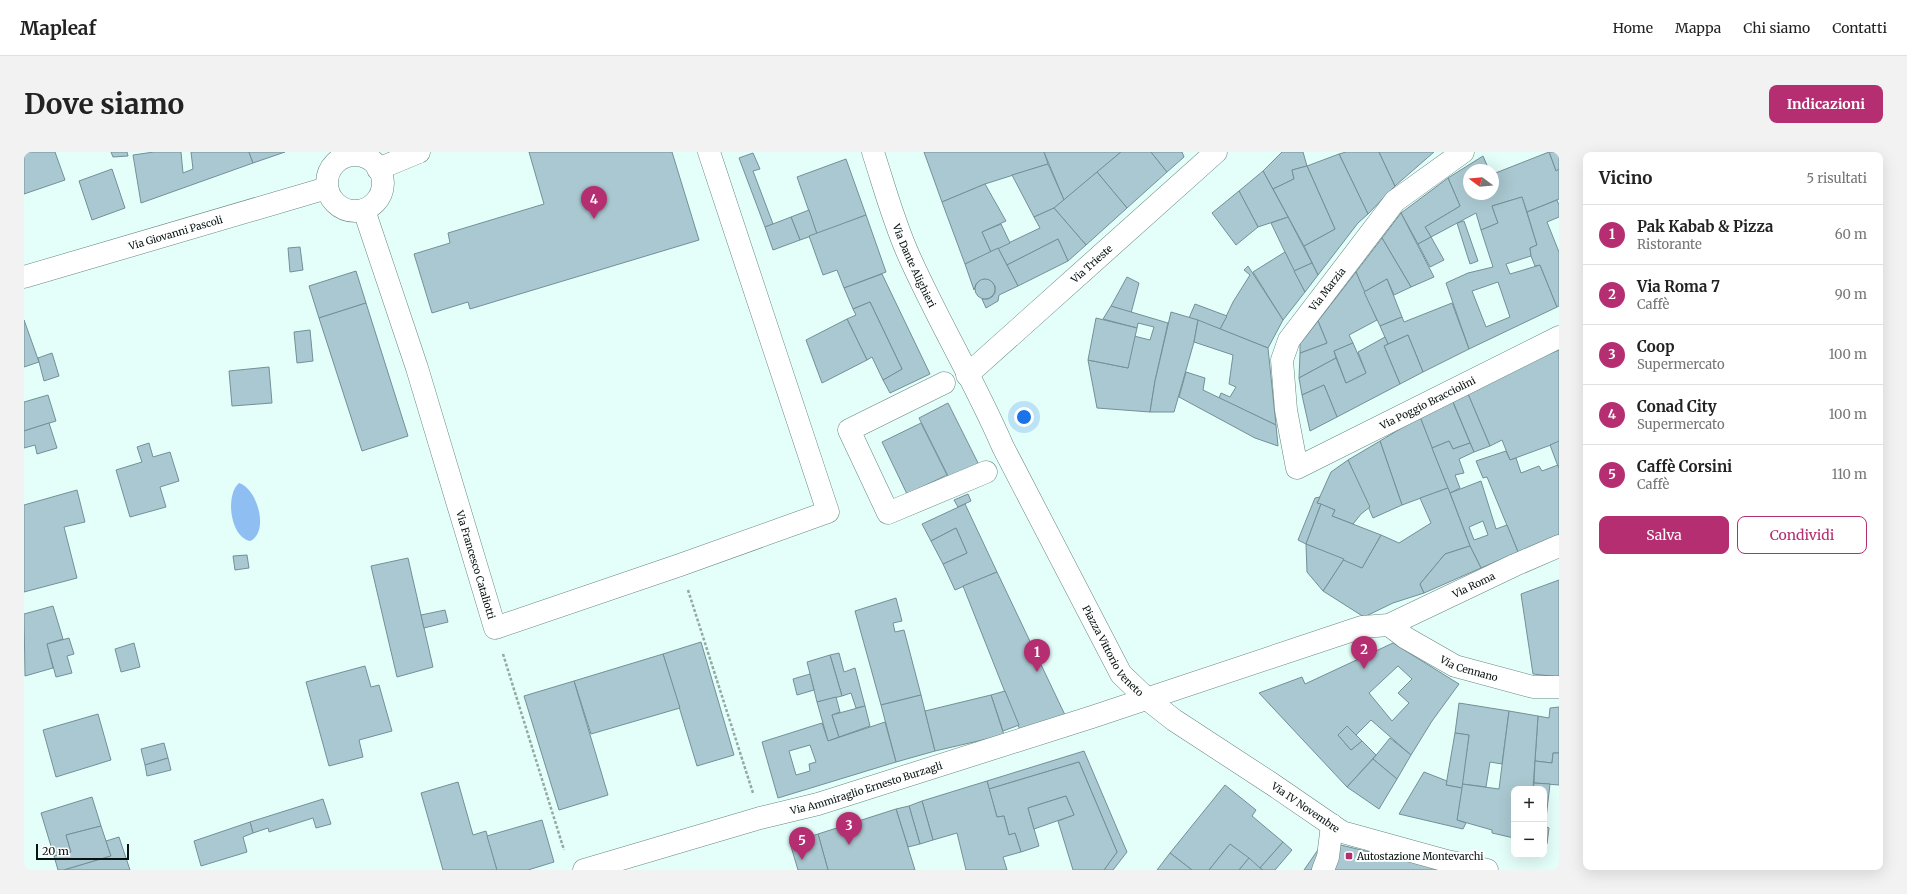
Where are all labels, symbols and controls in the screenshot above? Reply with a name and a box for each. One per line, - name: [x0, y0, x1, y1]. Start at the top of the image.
- text: Mapleaf: [20, 16, 96, 40]
- text: Home: [1613, 19, 1653, 37]
- text: Mappa: [1675, 19, 1721, 37]
- text: Chi siamo: [1743, 19, 1810, 37]
- text: Contatti: [1832, 19, 1887, 37]
- button: Indicazioni: [1769, 85, 1883, 123]
- text: Dove siamo: [24, 86, 184, 122]
- north arrow: [1463, 164, 1499, 200]
- text: Vicino: [1599, 167, 1652, 189]
- text: 5 risultati: [1807, 170, 1867, 187]
- pin: 4: [581, 186, 607, 219]
- street label: Via Giovanni Pascoli: [126, 213, 224, 253]
- text: Pak Kabab & Pizza: [1637, 217, 1773, 236]
- street label: Via Dante Alighieri: [889, 221, 939, 310]
- text: 1: [1609, 226, 1615, 243]
- text: 60 m: [1835, 226, 1867, 243]
- text: Ristorante: [1637, 236, 1702, 253]
- street label: Via Trieste: [1068, 242, 1115, 287]
- street label: Via Marzia: [1306, 265, 1349, 314]
- text: Via Roma 7: [1637, 277, 1720, 296]
- text: 2: [1608, 286, 1616, 303]
- text: 90 m: [1835, 286, 1867, 303]
- text: Caffè: [1637, 296, 1669, 313]
- text: Coop: [1637, 337, 1674, 356]
- text: 3: [1608, 346, 1616, 363]
- text: 100 m: [1829, 346, 1867, 363]
- text: Supermercato: [1637, 356, 1725, 373]
- street label: Via Poggio Bracciolini: [1377, 374, 1478, 433]
- text: Conad City: [1637, 397, 1717, 416]
- text: 4: [1608, 406, 1616, 423]
- text: 100 m: [1829, 406, 1867, 423]
- your location: [1014, 407, 1034, 427]
- text: Supermercato: [1637, 416, 1725, 433]
- text: Caffè Corsini: [1637, 457, 1732, 476]
- text: 5: [1608, 466, 1616, 483]
- text: 110 m: [1832, 466, 1867, 483]
- text: Caffè: [1637, 476, 1669, 493]
- street label: Via Francesco Cataliotti: [453, 508, 498, 621]
- button: Salva: [1599, 516, 1729, 554]
- button: Condividi: [1737, 516, 1867, 554]
- street label: Via Roma: [1449, 569, 1498, 601]
- street label: Piazza Vittorio Veneto: [1079, 603, 1146, 699]
- pin: 2: [1351, 636, 1377, 669]
- pin: 1: [1024, 639, 1050, 672]
- street label: Via Cennano: [1437, 652, 1500, 684]
- street label: Via Ammiraglio Ernesto Burzagli: [788, 759, 944, 818]
- street label: Via IV Novembre: [1268, 779, 1342, 835]
- map controls: [1511, 786, 1547, 858]
- button: +: [1511, 786, 1547, 822]
- pin: 3: [836, 812, 862, 845]
- button: −: [1511, 822, 1547, 858]
- pin: 5: [789, 827, 815, 860]
- scale bar: [36, 842, 129, 861]
- text: 20 m: [42, 844, 69, 858]
- place label: Autostazione Montevarchi: [1356, 850, 1484, 863]
- marker: Autostazione Montevarchi: [1344, 851, 1354, 861]

